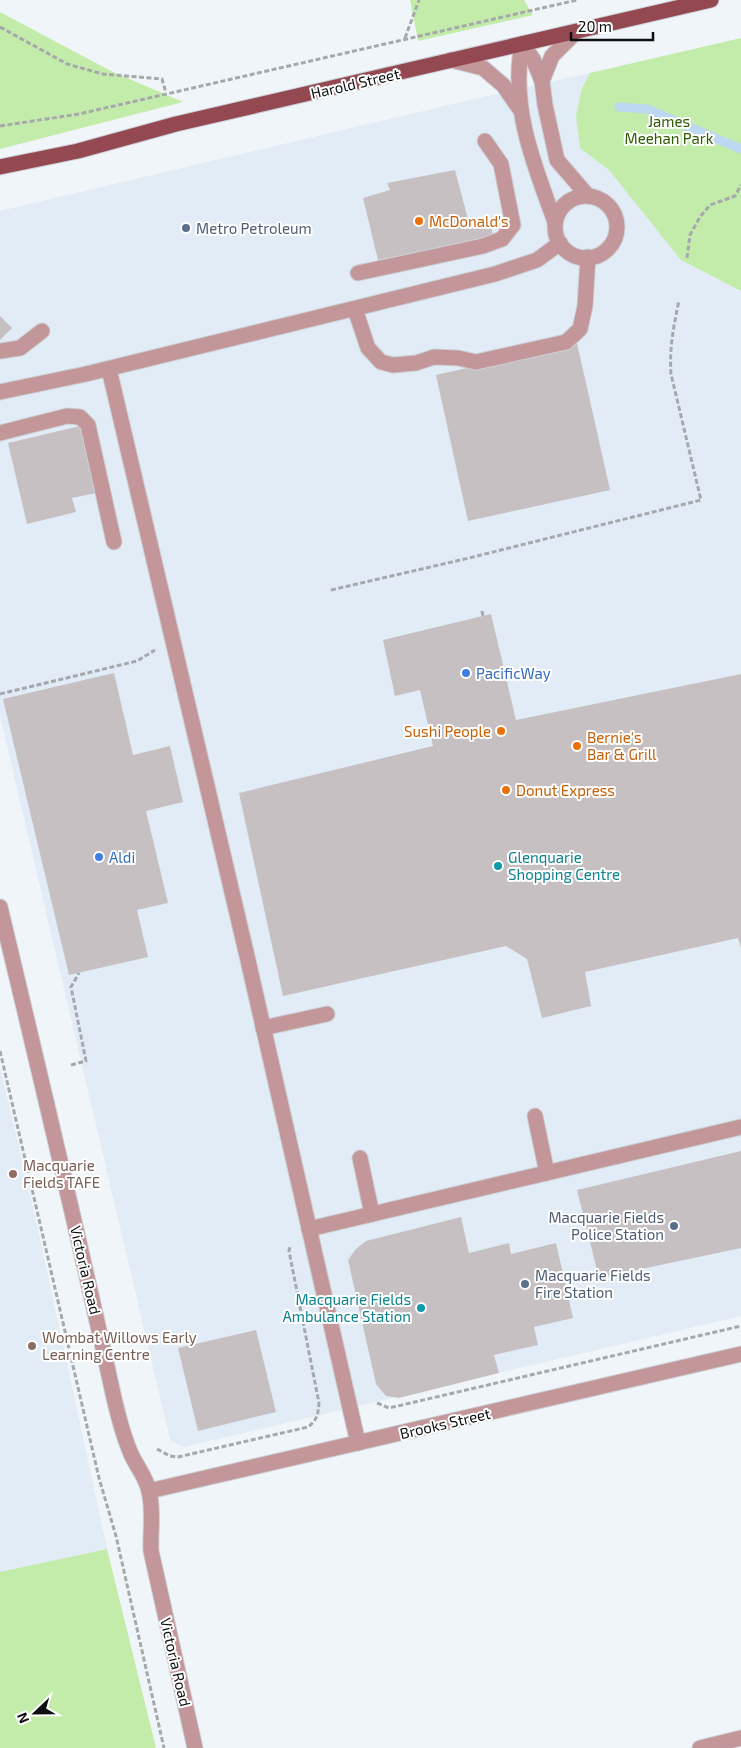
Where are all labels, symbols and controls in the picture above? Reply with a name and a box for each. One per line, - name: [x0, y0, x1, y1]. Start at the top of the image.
- scale bar: [571, 10, 654, 42]
- text: 20 m: [578, 17, 612, 35]
- street label: Harold Street: [309, 64, 401, 102]
- park label: James Meehan Park: [625, 112, 714, 147]
- place label: McDonald's: [429, 212, 509, 230]
- marker: McDonald's: [413, 215, 425, 227]
- place label: Metro Petroleum: [196, 219, 312, 237]
- marker: Metro Petroleum: [180, 222, 192, 234]
- place label: PacificWay: [476, 664, 551, 682]
- marker: PacificWay: [460, 667, 472, 679]
- place label: Sushi People: [404, 722, 491, 740]
- marker: Sushi People: [495, 725, 507, 737]
- place label: Bernie's Bar & Grill: [587, 728, 657, 763]
- marker: Bernie's Bar & Grill: [571, 740, 583, 752]
- place label: Donut Express: [516, 781, 615, 799]
- marker: Donut Express: [500, 784, 512, 796]
- place label: Aldi: [109, 848, 135, 866]
- place label: Glenquarie Shopping Centre: [508, 848, 620, 883]
- marker: Aldi: [93, 851, 105, 863]
- marker: Glenquarie Shopping Centre: [492, 860, 504, 872]
- place label: Macquarie Fields TAFE: [23, 1156, 100, 1191]
- marker: Macquarie Fields TAFE: [7, 1168, 19, 1180]
- place label: Macquarie Fields Police Station: [548, 1208, 664, 1243]
- marker: Macquarie Fields Police Station: [668, 1220, 680, 1232]
- street label: Victoria Road: [67, 1224, 105, 1316]
- place label: Macquarie Fields Fire Station: [535, 1266, 651, 1301]
- marker: Macquarie Fields Fire Station: [519, 1278, 531, 1290]
- place label: Macquarie Fields Ambulance Station: [282, 1290, 411, 1325]
- marker: Macquarie Fields Ambulance Station: [415, 1302, 427, 1314]
- place label: Wombat Willows Early Learning Centre: [42, 1328, 197, 1363]
- marker: Wombat Willows Early Learning Centre: [26, 1340, 38, 1352]
- street label: Brooks Street: [398, 1404, 492, 1442]
- street label: Victoria Road: [157, 1616, 195, 1708]
- north arrow: [10, 1688, 60, 1738]
- text: N: [13, 1710, 32, 1726]

